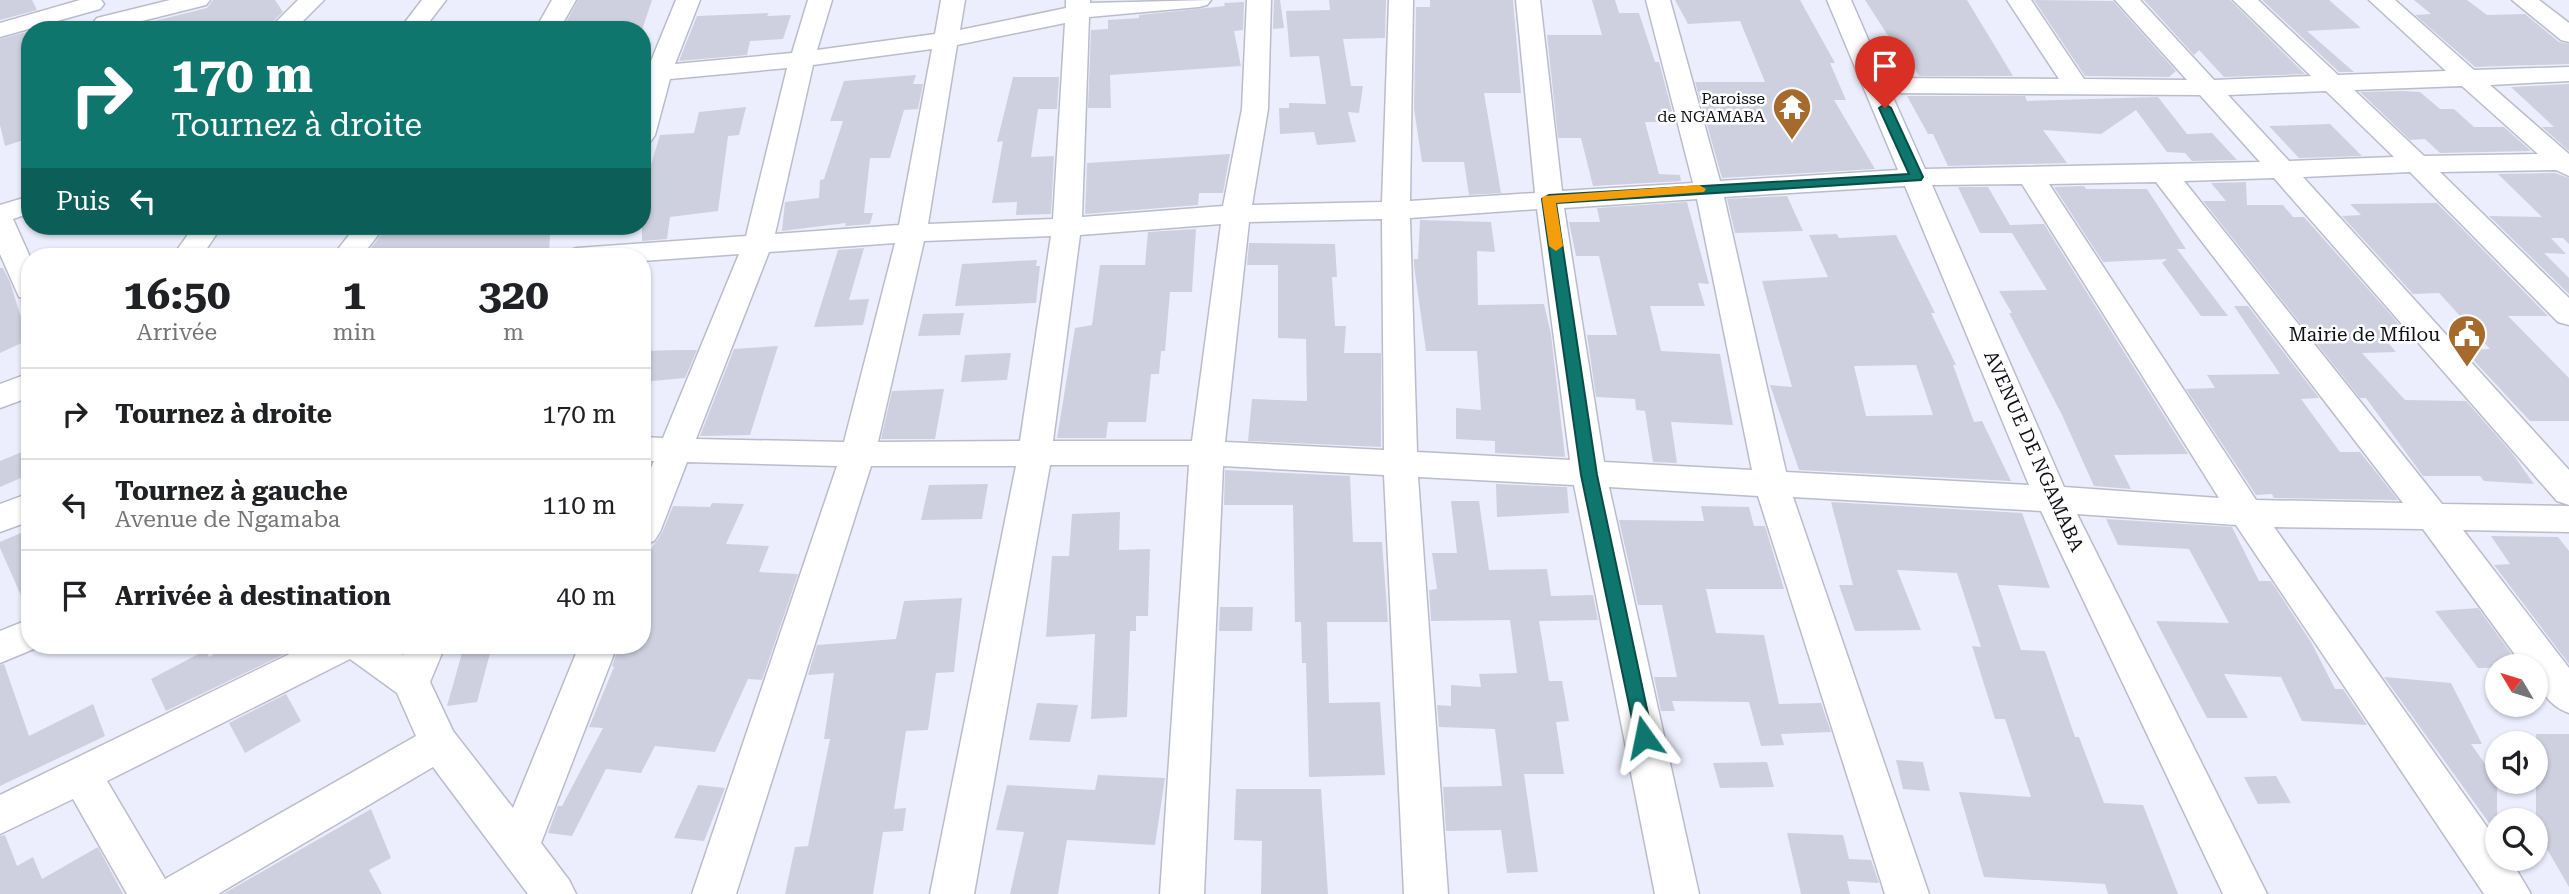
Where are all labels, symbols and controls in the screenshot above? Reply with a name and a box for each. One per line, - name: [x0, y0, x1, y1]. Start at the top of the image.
- pin: [1855, 36, 1915, 108]
- text: 170 m: [171, 47, 313, 104]
- icon: arrive: [1866, 47, 1904, 85]
- icon: right: [56, 49, 147, 140]
- temple icon: Paroisse de NGAMABA: [1771, 86, 1813, 141]
- place label: Paroisse de NGAMABA: [1657, 89, 1766, 126]
- text: Tournez à droite: [171, 106, 422, 144]
- icon: left: [124, 182, 162, 220]
- text: Puis: [56, 186, 110, 216]
- text: 16:50: [123, 270, 230, 319]
- text: 1: [343, 270, 366, 319]
- text: 320: [478, 270, 549, 319]
- public building icon: Mairie de Mfilou: [2446, 313, 2488, 368]
- text: Arrivée: [137, 319, 217, 346]
- text: min: [333, 319, 376, 346]
- text: m: [503, 319, 524, 346]
- place label: Mairie de Mfilou: [2289, 323, 2440, 346]
- street label: AVENUE DE NGAMABA: [1979, 347, 2089, 556]
- icon: right: [56, 395, 94, 433]
- text: Tournez à droite: [115, 399, 332, 429]
- text: 170 m: [542, 399, 616, 429]
- text: Tournez à gauche: [115, 476, 348, 506]
- icon: left: [56, 486, 94, 524]
- text: 110 m: [542, 490, 616, 520]
- text: Avenue de Ngamaba: [115, 506, 340, 533]
- icon: arrive: [56, 577, 94, 615]
- text: Arrivée à destination: [115, 581, 391, 611]
- text: 40 m: [557, 581, 616, 611]
- north arrow: [2485, 654, 2548, 718]
- map controls: [2485, 654, 2548, 871]
- position arrow: [1607, 700, 1681, 774]
- button: sound: [2485, 731, 2548, 794]
- button: search: [2485, 808, 2548, 871]

